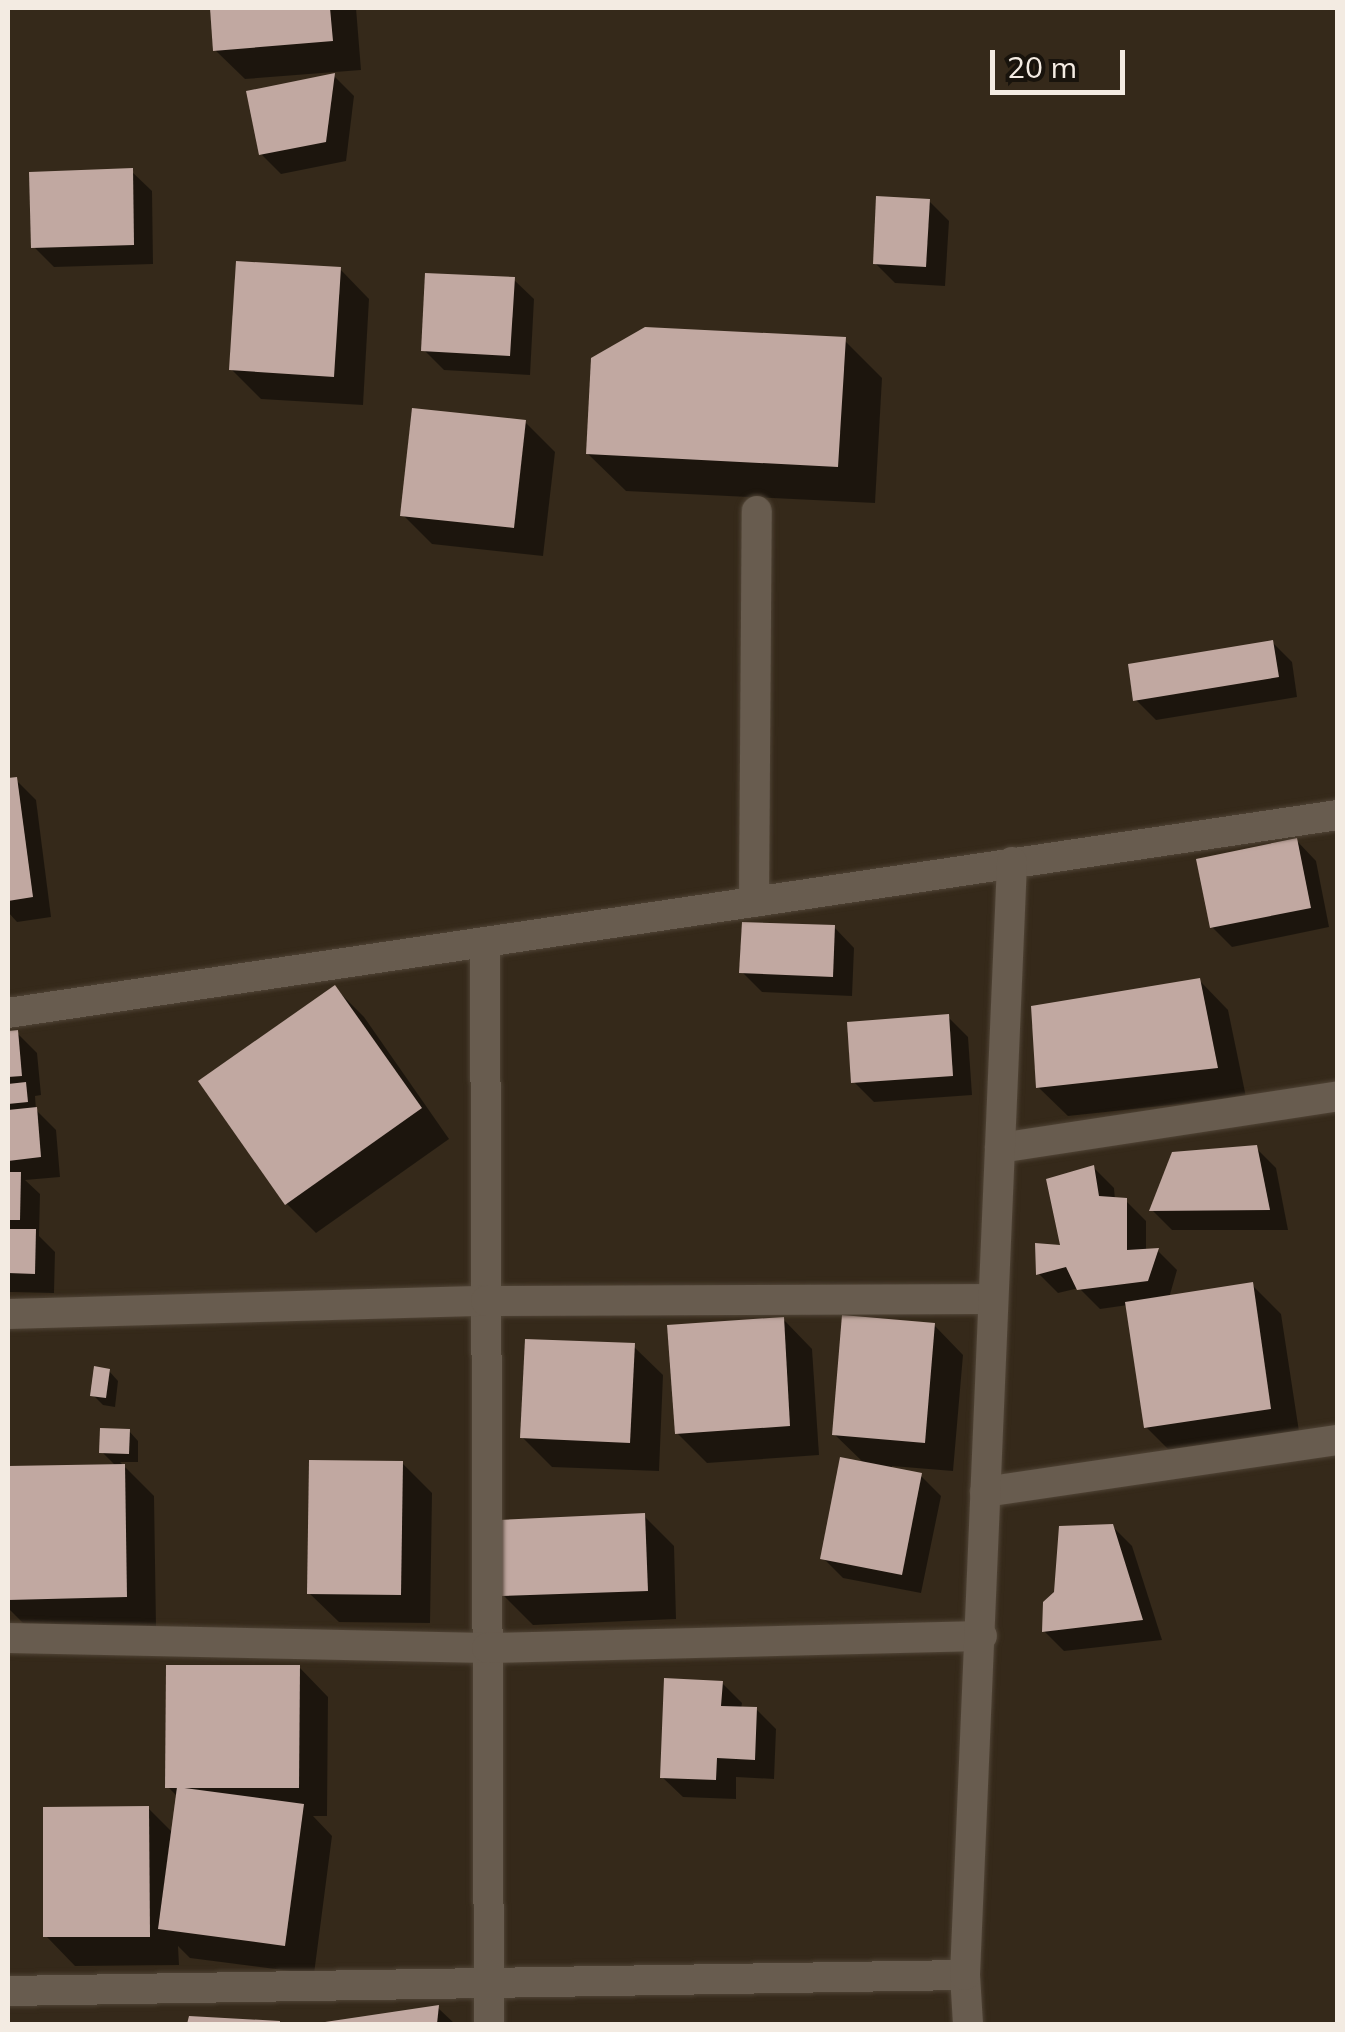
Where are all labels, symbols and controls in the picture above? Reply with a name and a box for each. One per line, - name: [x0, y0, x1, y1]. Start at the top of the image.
- scale bar: [995, 30, 1130, 92]
- text: 20 m: [1007, 48, 1077, 86]

